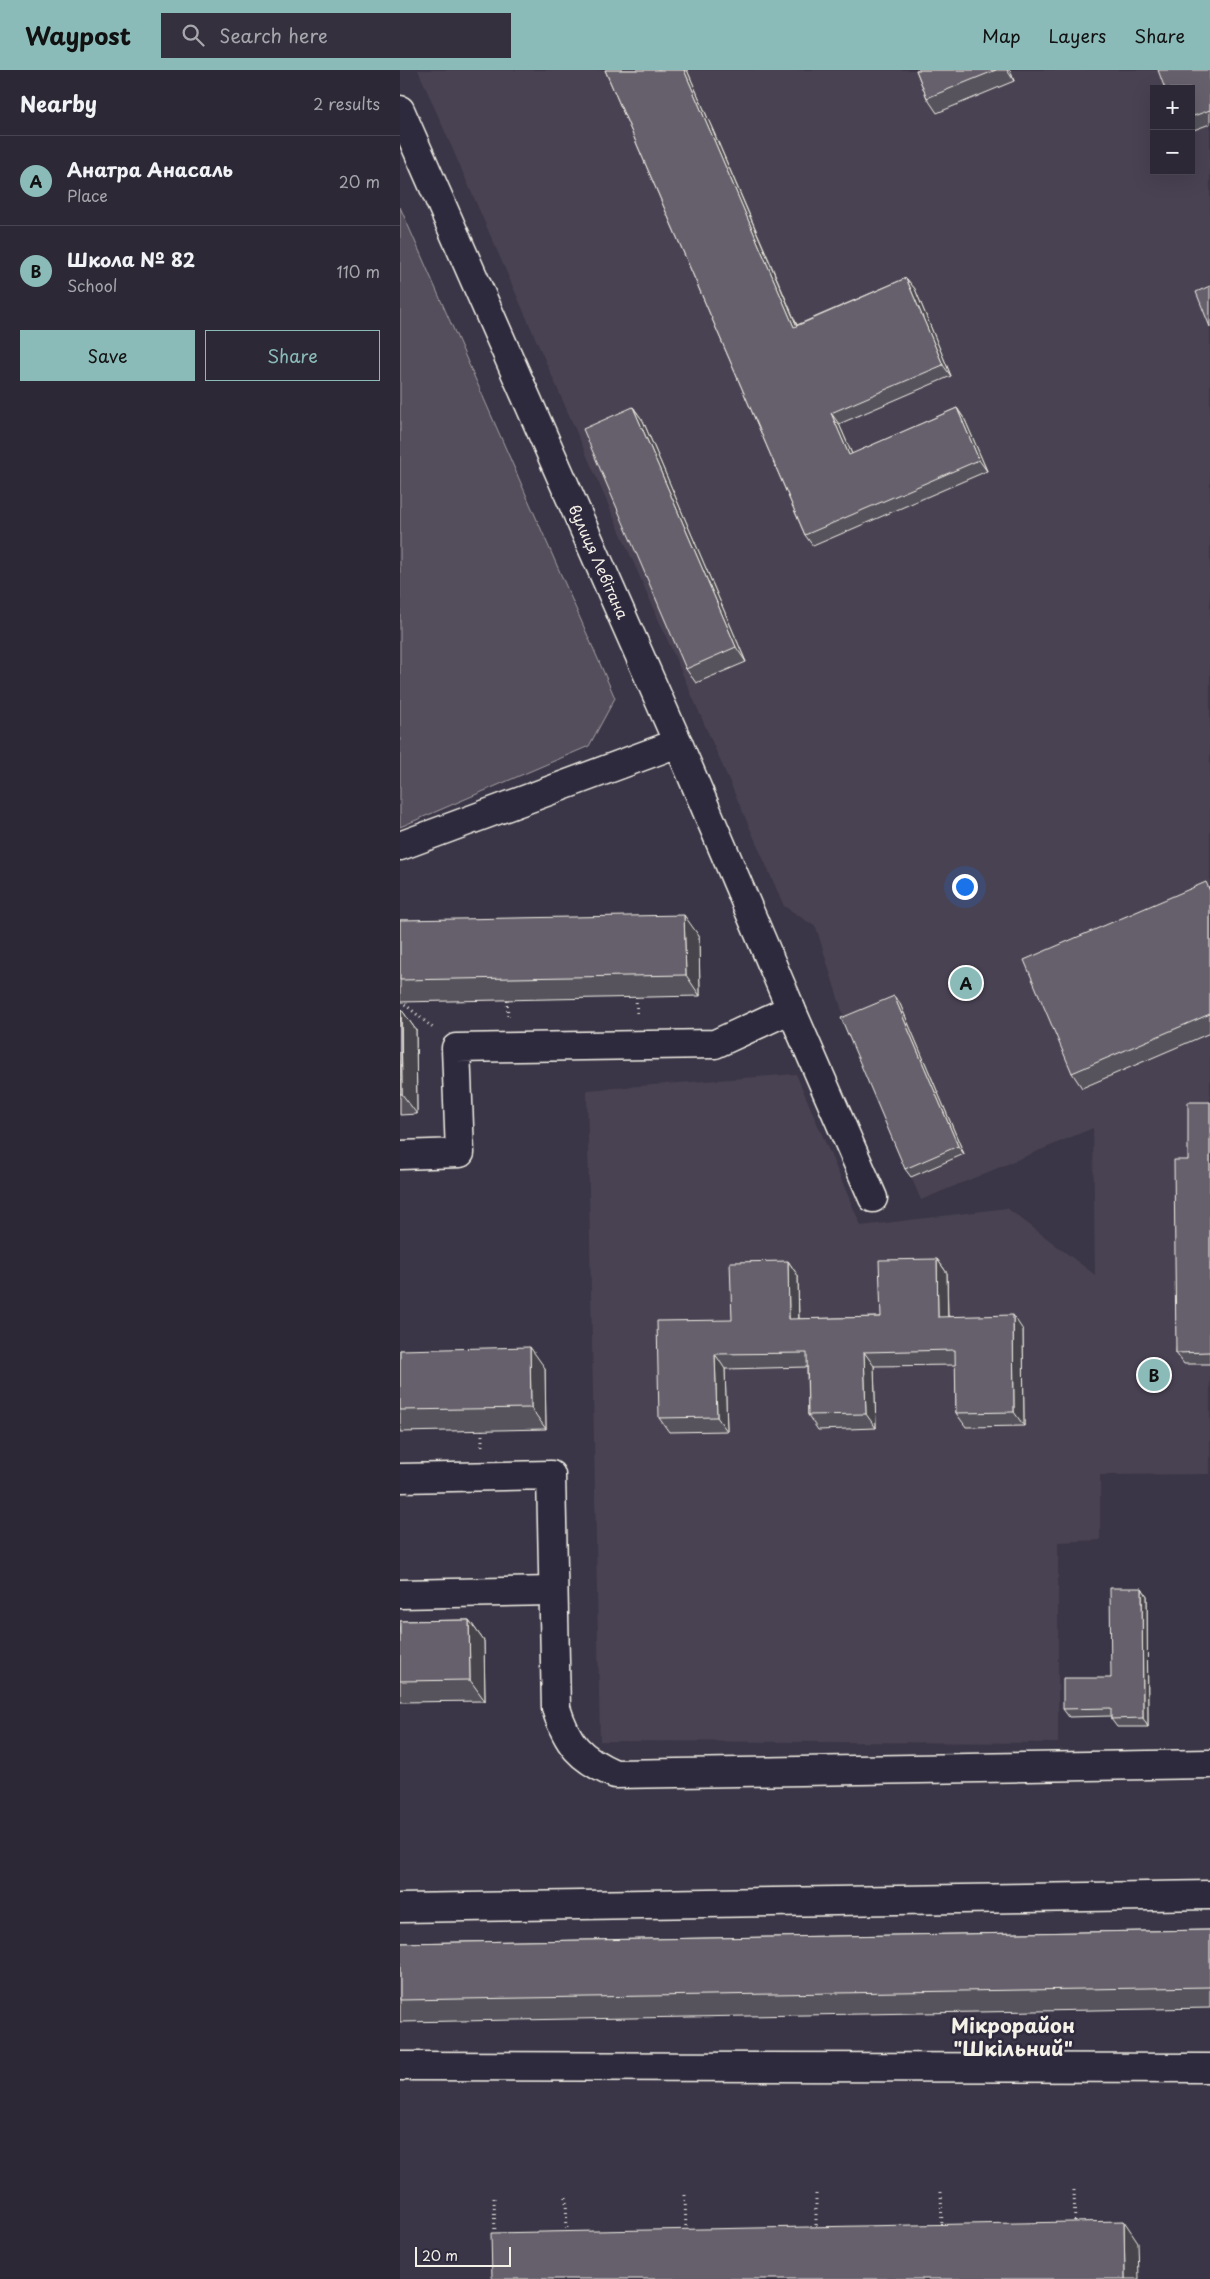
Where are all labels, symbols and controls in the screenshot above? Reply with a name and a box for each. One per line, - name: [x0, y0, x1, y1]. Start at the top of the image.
- search box: [161, 13, 511, 58]
- text: Waypost: [25, 17, 131, 53]
- icon: search: [179, 21, 207, 49]
- text: Search here: [219, 21, 328, 49]
- text: Map: [982, 22, 1021, 49]
- text: Layers: [1049, 22, 1106, 49]
- text: Share: [1134, 22, 1185, 49]
- map controls: [1150, 85, 1195, 175]
- button: +: [1150, 85, 1195, 130]
- text: Nearby: [20, 87, 97, 119]
- text: 2 results: [313, 91, 380, 115]
- button: −: [1150, 130, 1195, 175]
- text: Анатра Анасаль: [67, 155, 233, 183]
- text: A: [30, 169, 42, 193]
- text: 20 m: [339, 169, 380, 193]
- text: Place: [67, 183, 108, 207]
- text: Школа № 82: [67, 245, 195, 273]
- text: B: [31, 259, 41, 283]
- text: 110 m: [337, 259, 380, 283]
- text: School: [67, 273, 117, 297]
- button: Save: [20, 330, 195, 381]
- button: Share: [205, 330, 380, 381]
- street label: вулиця Левітана: [564, 500, 635, 623]
- your location: [952, 874, 978, 900]
- pin: A: [950, 964, 982, 1002]
- pin: B: [1138, 1356, 1170, 1394]
- district label: Мікрорайон "Шкільний": [951, 2010, 1075, 2063]
- scale bar: [415, 2244, 511, 2267]
- text: 20 m: [422, 2245, 458, 2266]

